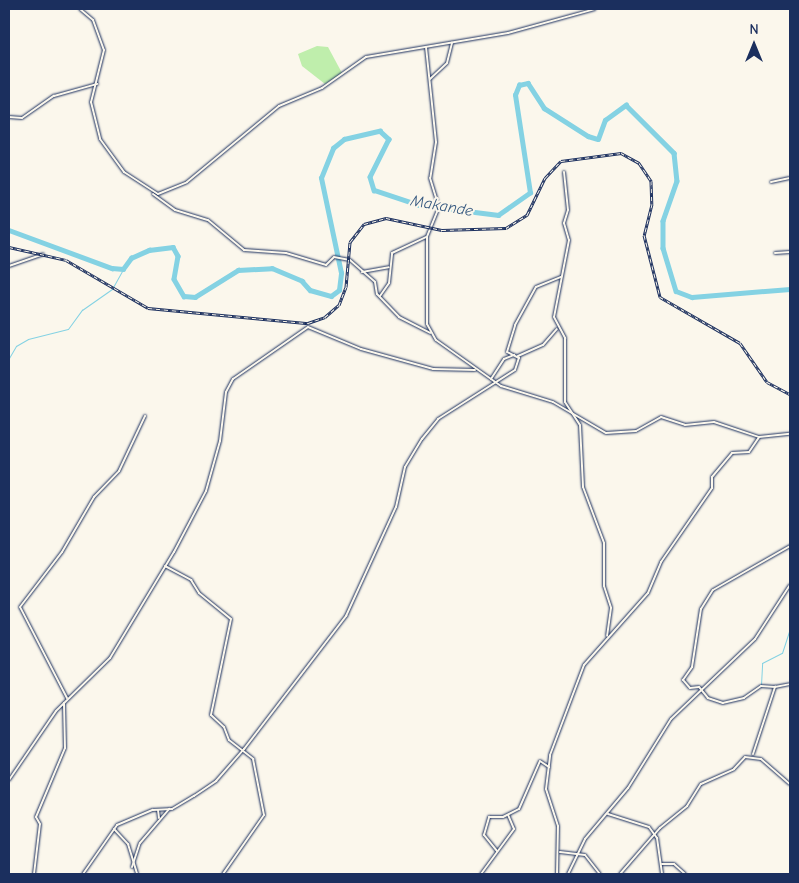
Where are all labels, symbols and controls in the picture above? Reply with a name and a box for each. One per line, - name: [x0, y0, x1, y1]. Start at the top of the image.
- north arrow: [729, 20, 779, 70]
- text: N: [749, 21, 759, 38]
- water label: Makande: [409, 191, 475, 221]

